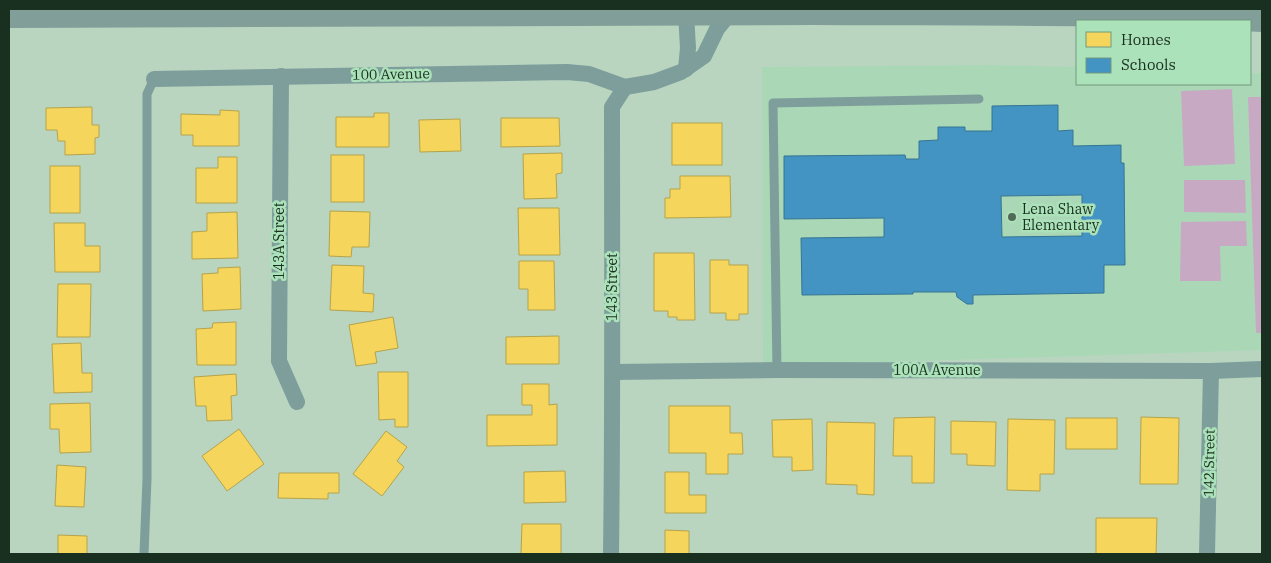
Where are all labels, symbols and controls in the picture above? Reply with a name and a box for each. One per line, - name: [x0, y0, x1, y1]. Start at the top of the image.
- legend: [1076, 20, 1251, 85]
- text: Homes: [1121, 30, 1171, 49]
- text: Schools: [1121, 55, 1176, 74]
- street label: 100 Avenue: [352, 64, 430, 84]
- place label: Lena Shaw Elementary: [1022, 200, 1100, 234]
- street label: 143A Street: [270, 202, 288, 280]
- marker: Lena Shaw Elementary: [1006, 211, 1018, 223]
- street label: 143 Street: [603, 253, 621, 321]
- street label: 100A Avenue: [893, 361, 981, 379]
- street label: 142 Street: [1199, 429, 1219, 497]

